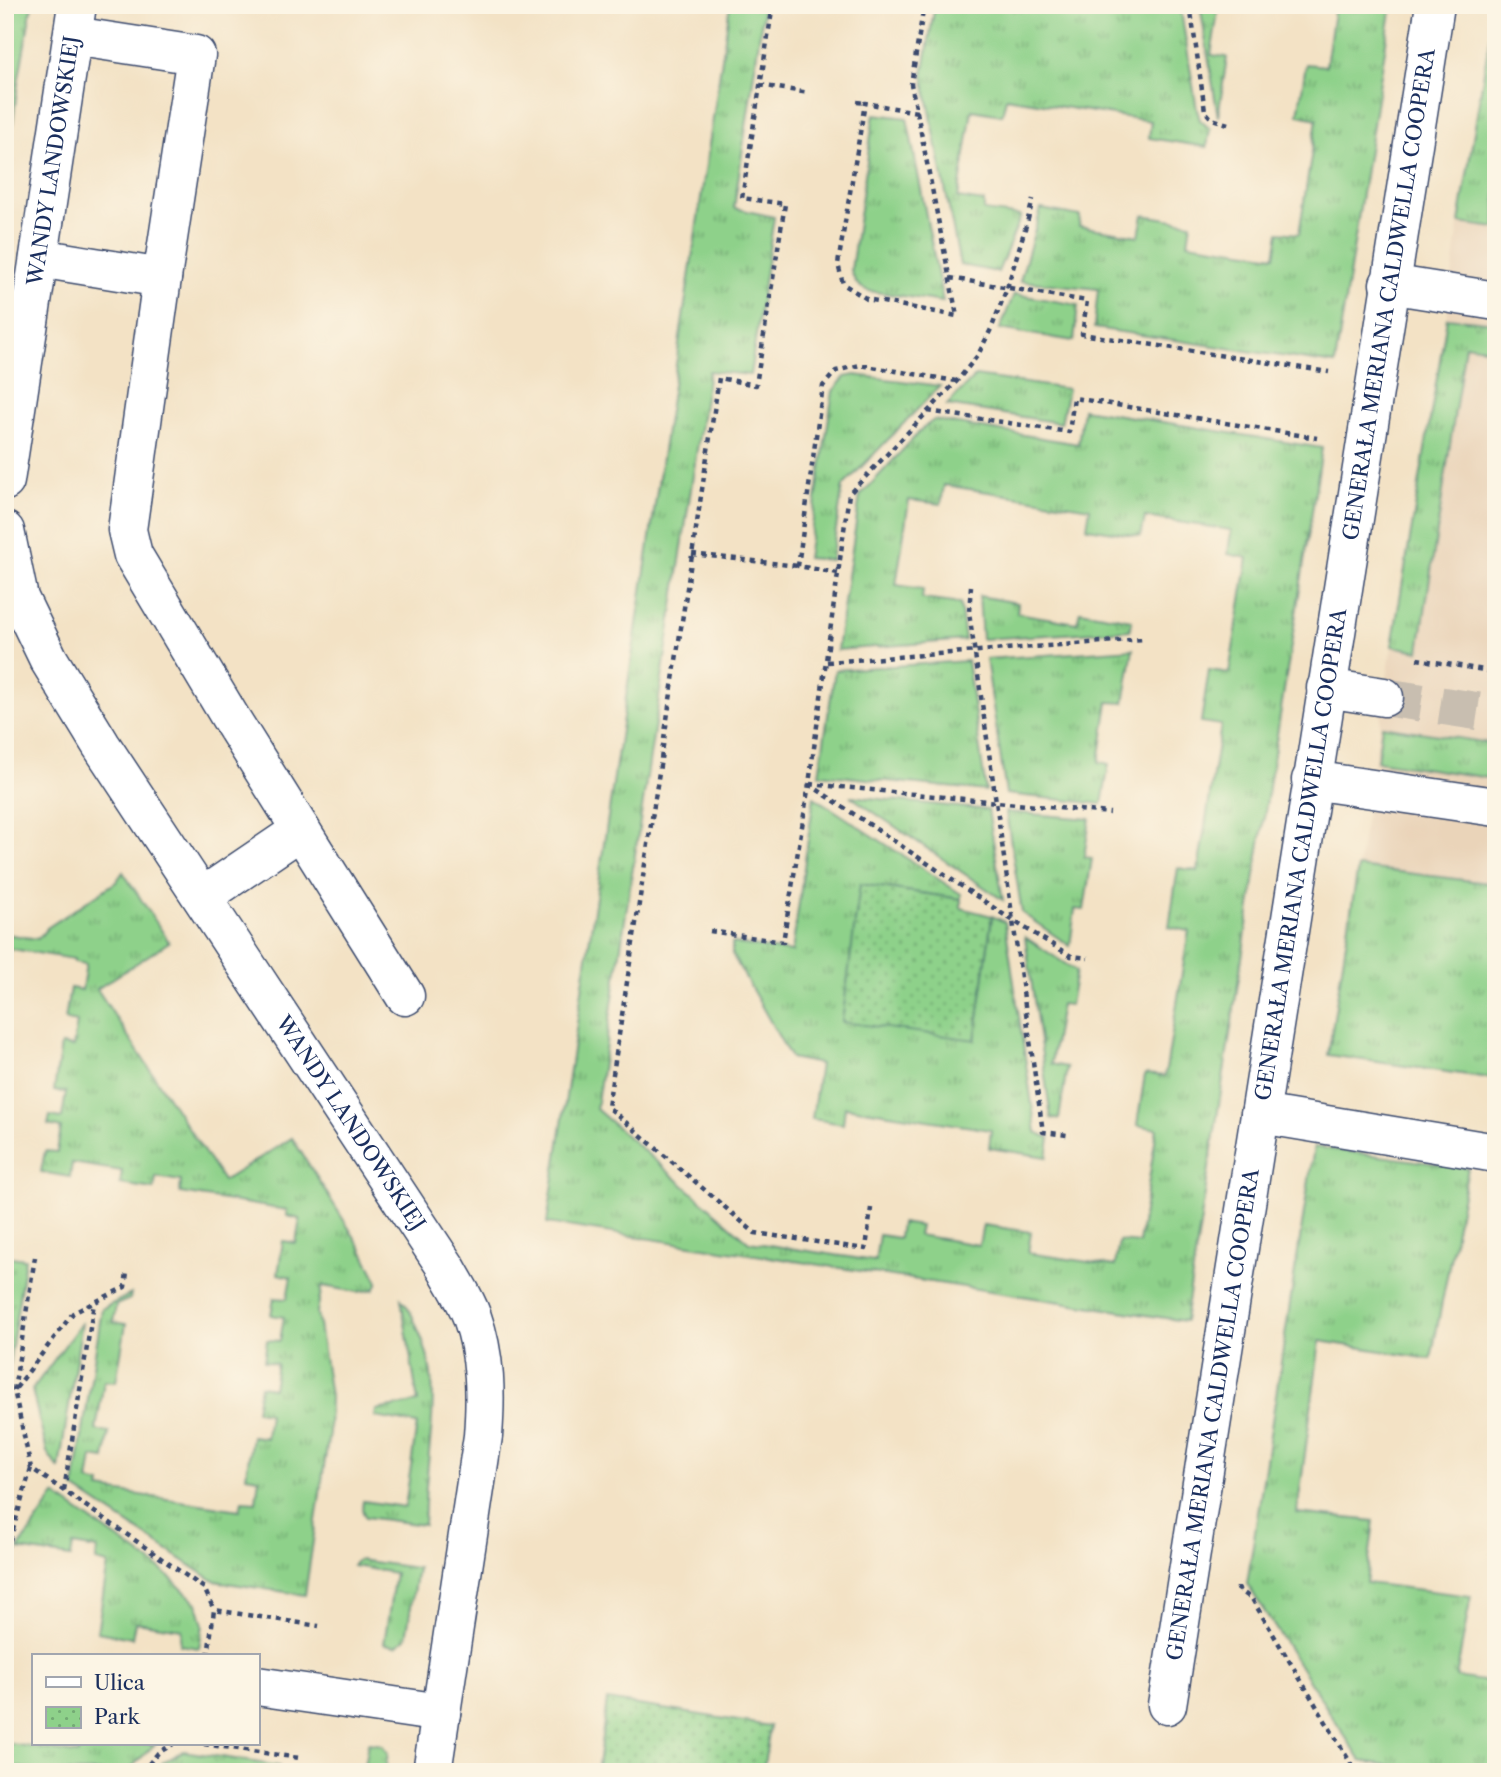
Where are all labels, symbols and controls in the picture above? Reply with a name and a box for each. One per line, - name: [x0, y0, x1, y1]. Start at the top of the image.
- street label: WANDY LANDOWSKIEJ: [22, 34, 84, 288]
- street label: GENERAŁA MERIANA CALDWELLA COOPERA: [1337, 46, 1440, 542]
- street label: GENERAŁA MERIANA CALDWELLA COOPERA: [1250, 606, 1351, 1102]
- street label: WANDY LANDOWSKIEJ: [271, 1010, 431, 1235]
- street label: GENERAŁA MERIANA CALDWELLA COOPERA: [1161, 1166, 1264, 1662]
- legend: [32, 1654, 259, 1746]
- text: Ulica: [94, 1670, 146, 1695]
- text: Park: [94, 1704, 140, 1729]

